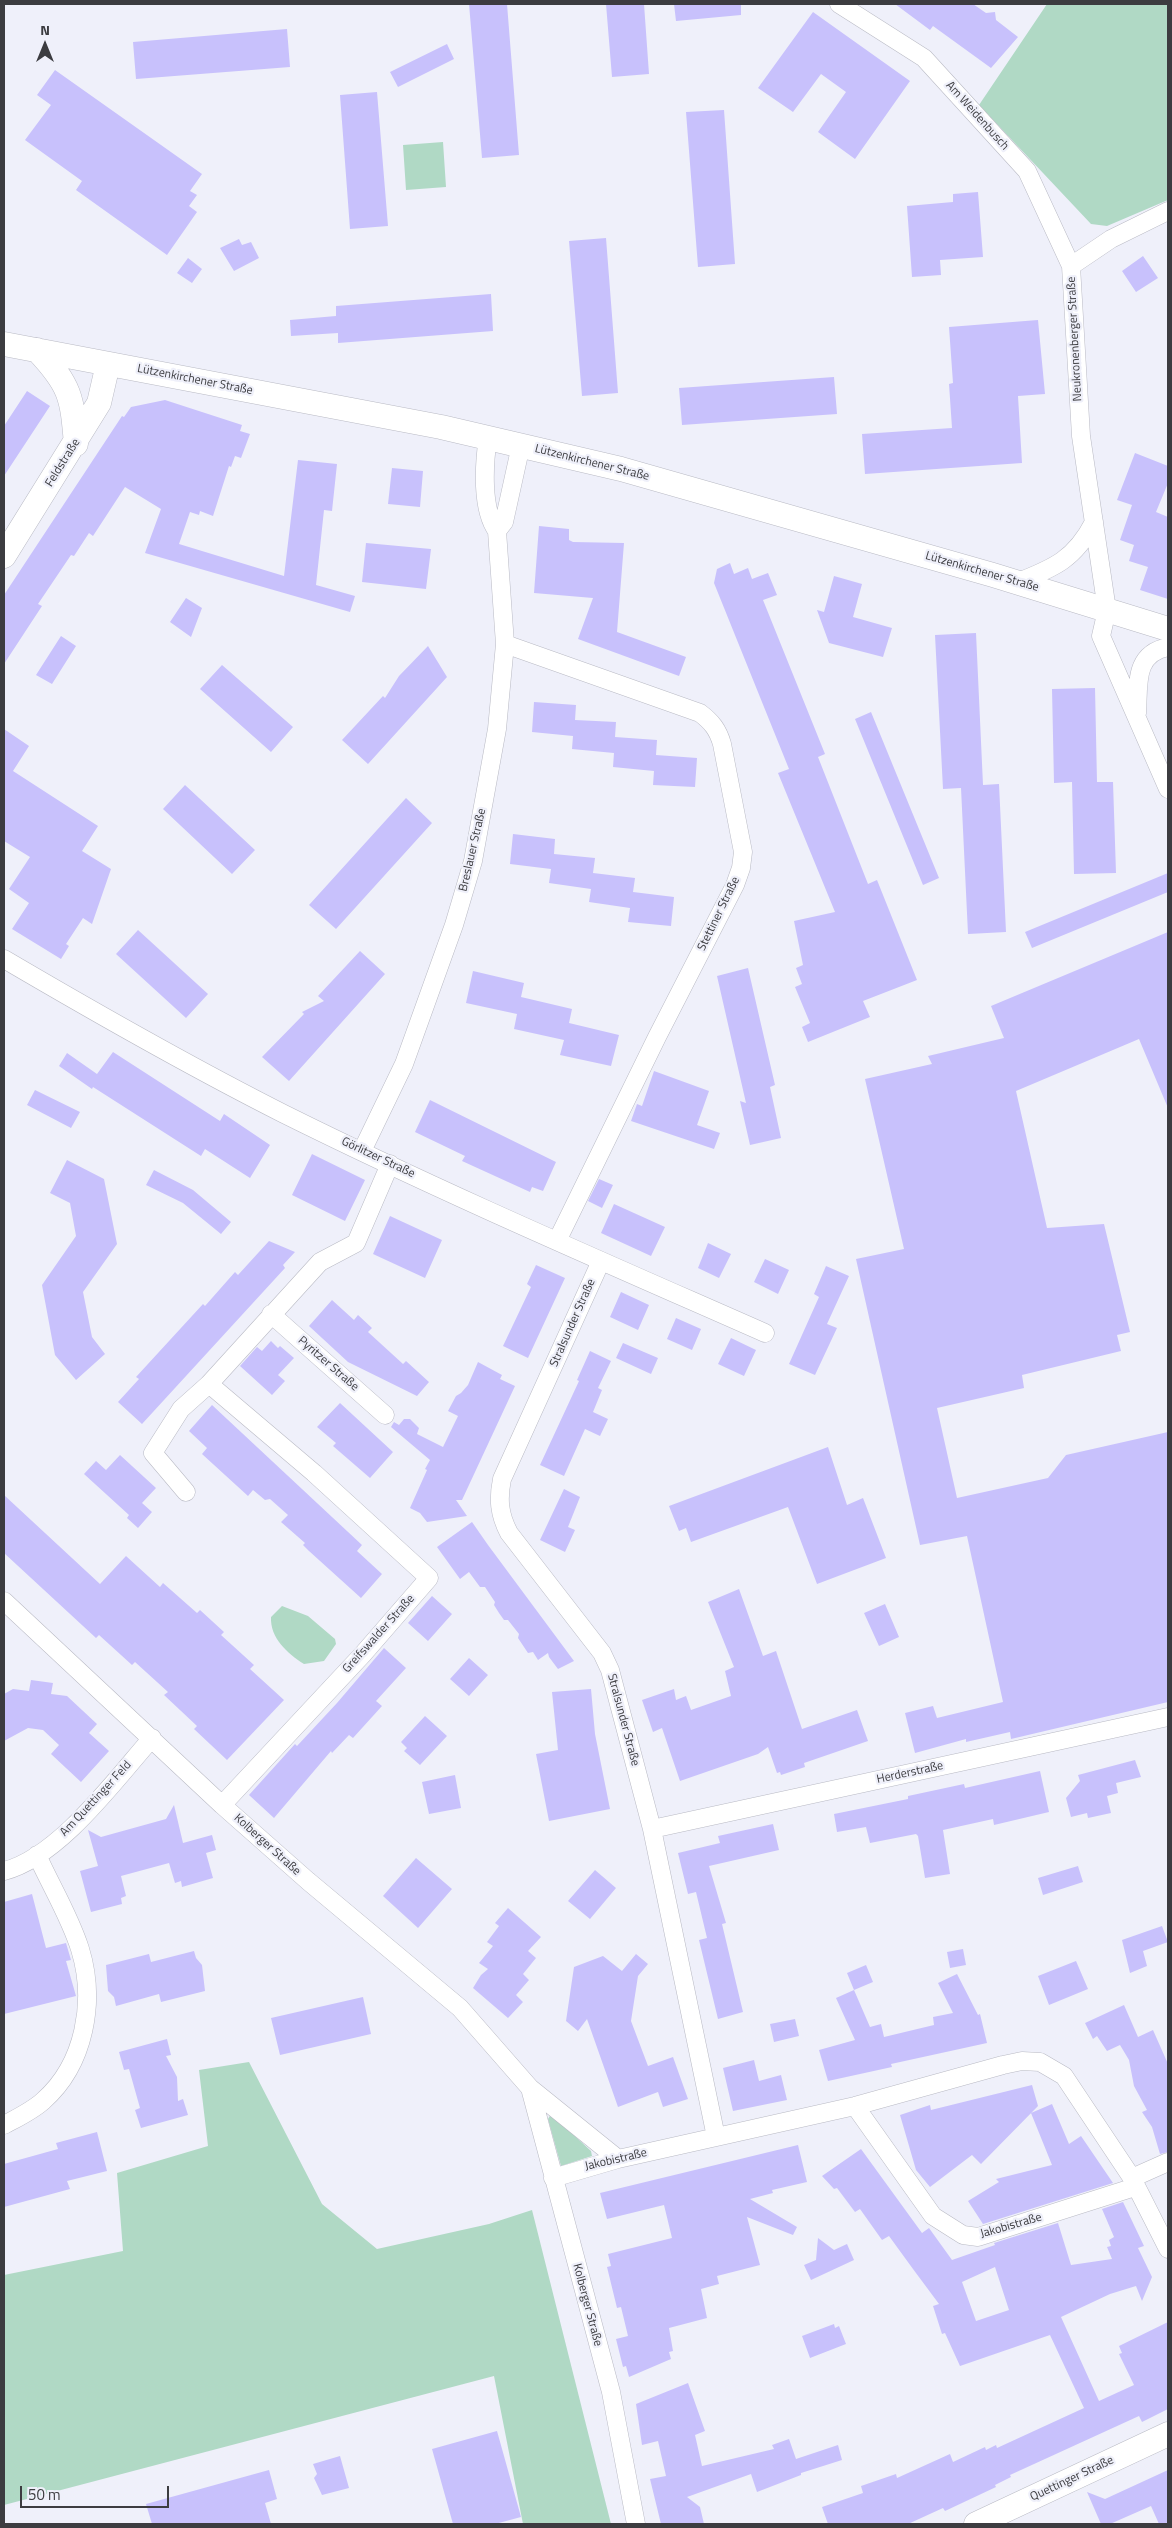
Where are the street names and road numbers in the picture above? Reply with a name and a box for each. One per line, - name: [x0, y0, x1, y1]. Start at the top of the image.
- street label: Am Weidenbusch: [942, 79, 1012, 153]
- street label: Neukronenberger Straße: [1065, 276, 1085, 402]
- street label: Lützenkirchener Straße: [136, 362, 254, 398]
- street label: Feldstraße: [43, 436, 83, 490]
- street label: Lützenkirchener Straße: [533, 442, 651, 484]
- street label: Lützenkirchener Straße: [924, 549, 1040, 595]
- street label: Breslauer Straße: [456, 807, 490, 893]
- street label: Stettiner Straße: [695, 875, 743, 953]
- street label: Görlitzer Straße: [339, 1135, 417, 1181]
- street label: Stralsunder Straße: [547, 1277, 599, 1369]
- street label: Pyritzer Straße: [295, 1334, 361, 1394]
- street label: Greifswalder Straße: [340, 1592, 418, 1676]
- street label: Stralsunder Straße: [604, 1672, 642, 1768]
- street label: Am Quettinger Feld: [57, 1758, 135, 1840]
- street label: Herderstraße: [875, 1759, 945, 1787]
- street label: Kolberger Straße: [231, 1811, 303, 1879]
- street label: Jakobistraße: [584, 2146, 648, 2174]
- street label: Jakobistraße: [979, 2210, 1043, 2242]
- street label: Kolberger Straße: [569, 2262, 605, 2348]
- street label: Quettinger Straße: [1028, 2453, 1116, 2505]

